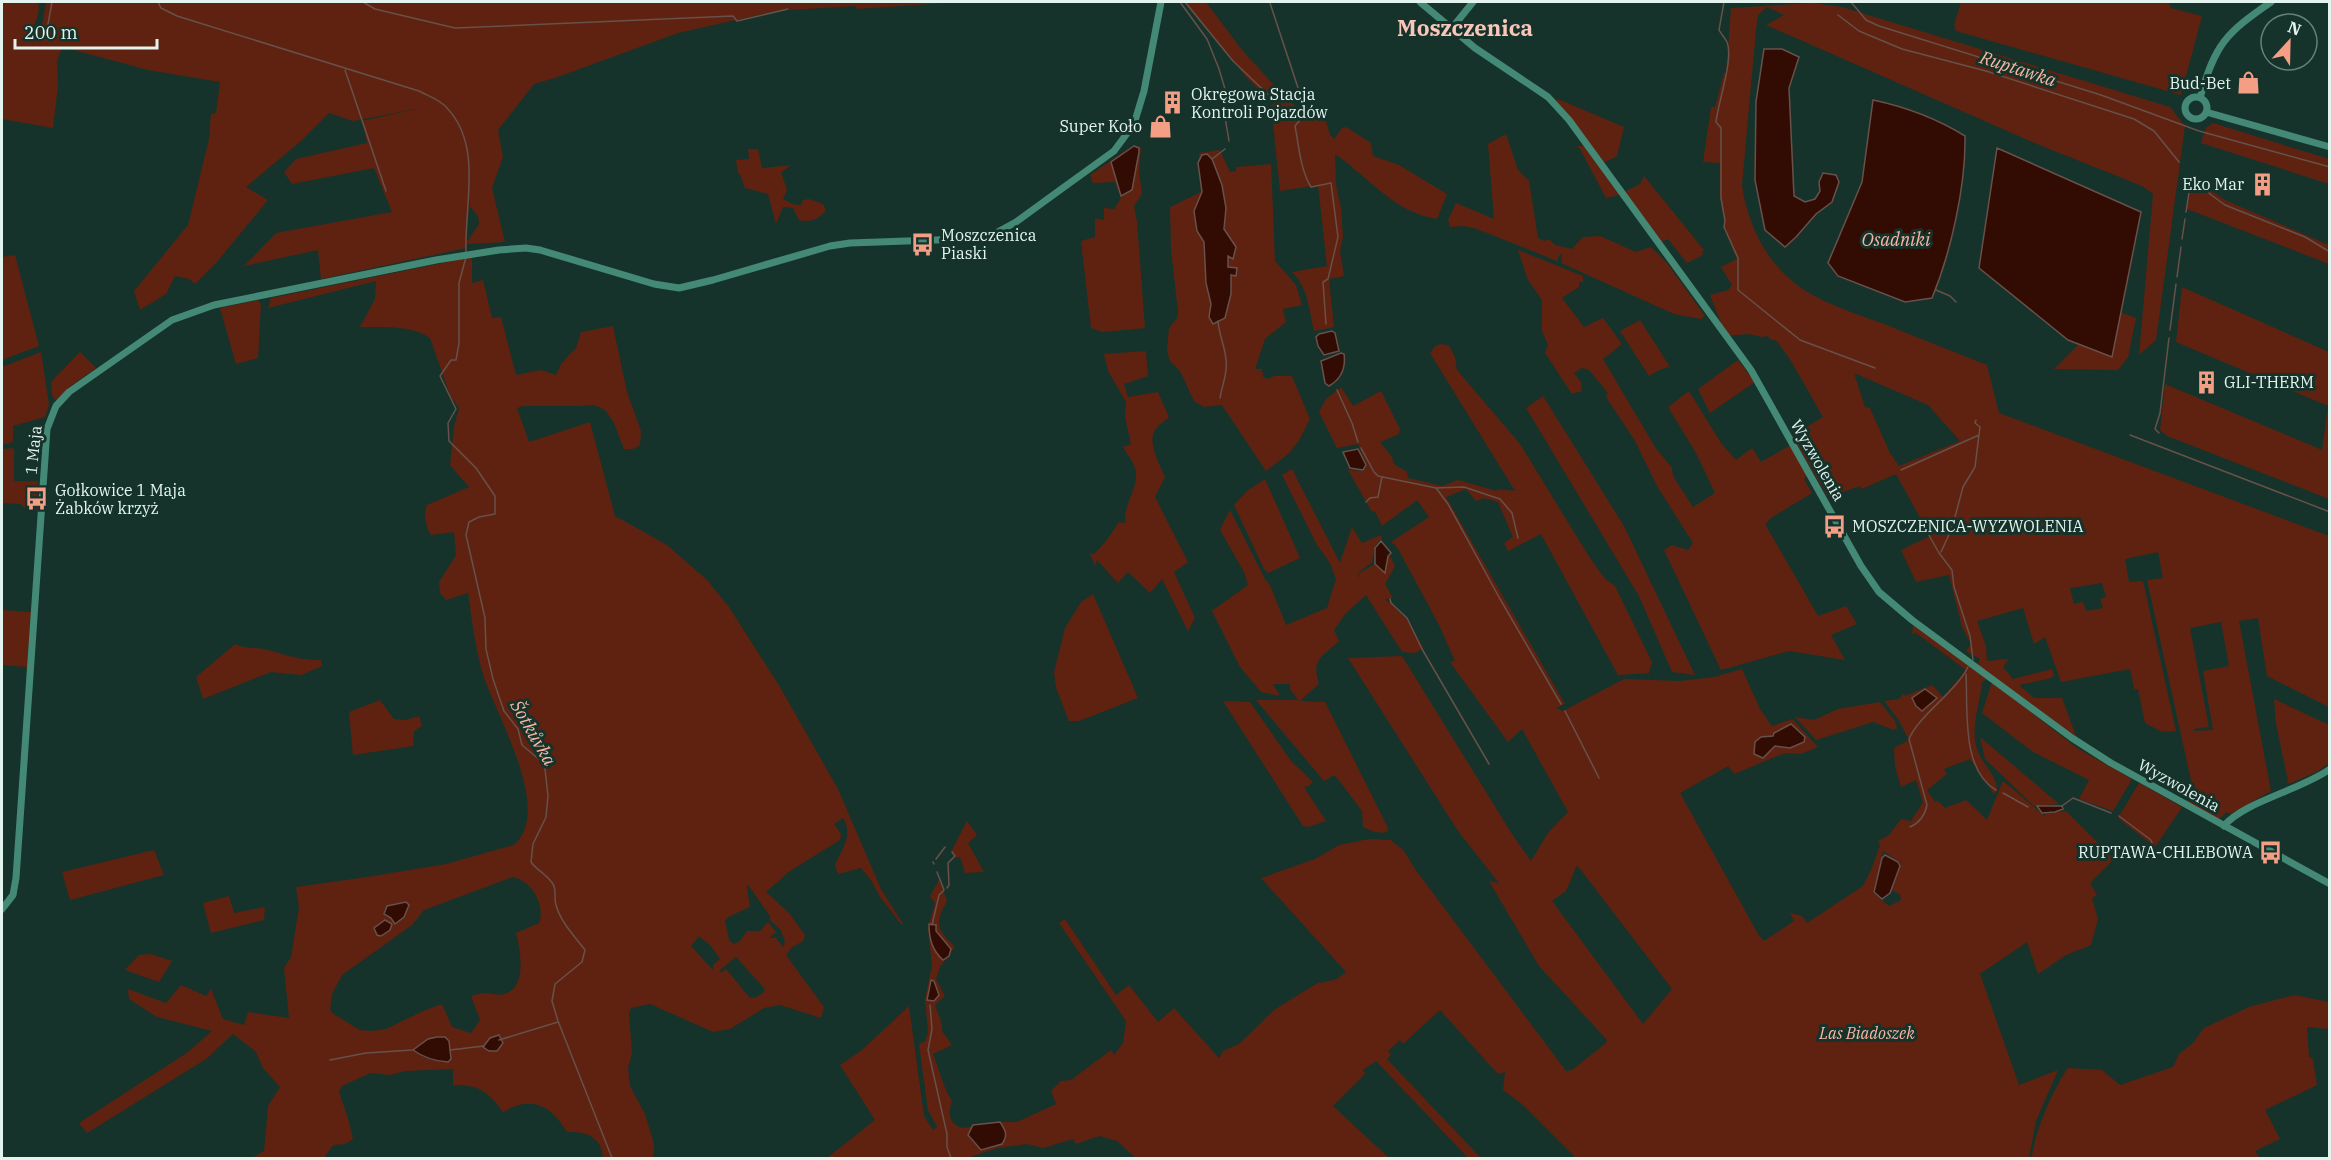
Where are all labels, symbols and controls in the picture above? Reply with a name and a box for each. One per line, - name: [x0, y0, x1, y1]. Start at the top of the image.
- scale bar: [15, 12, 158, 50]
- north arrow: [2259, 12, 2319, 72]
- district label: Moszczenica: [1397, 13, 1533, 42]
- text: N: [2285, 16, 2304, 40]
- text: 200 m: [24, 21, 78, 44]
- water label: Ruptawka: [1976, 45, 2059, 92]
- shop icon: Bud-Bet: [2236, 70, 2262, 96]
- place label: Bud-Bet: [2170, 73, 2231, 93]
- place label: Okręgowa Stacja Kontroli Pojazdów: [1191, 84, 1328, 122]
- building icon: Okręgowa Stacja Kontroli Pojazdów: [1160, 90, 1186, 116]
- shop icon: Super Koło: [1147, 113, 1173, 139]
- place label: Super Koło: [1059, 116, 1142, 136]
- building icon: Eko Mar: [2249, 171, 2275, 197]
- place label: Eko Mar: [2182, 174, 2244, 194]
- place label: Moszczenica Piaski: [941, 225, 1037, 263]
- water label: Osadniki: [1862, 228, 1931, 251]
- bus stop icon: Moszczenica Piaski: [910, 231, 936, 257]
- building icon: GLI-THERM: [2193, 369, 2219, 395]
- place label: GLI-THERM: [2224, 372, 2314, 392]
- street label: Wyzwolenia: [1787, 416, 1849, 505]
- street label: 1 Maja: [20, 424, 46, 476]
- place label: Gołkowice 1 Maja Żabków krzyż: [55, 480, 186, 518]
- bus stop icon: Gołkowice 1 Maja Żabków krzyż: [24, 486, 50, 512]
- bus stop icon: MOSZCZENICA-WYZWOLENIA: [1821, 513, 1847, 539]
- place label: MOSZCZENICA-WYZWOLENIA: [1852, 516, 2083, 536]
- water label: Šotkůvka: [505, 694, 562, 770]
- street label: Wyzwolenia: [2134, 754, 2224, 816]
- bus stop icon: RUPTAWA-CHLEBOWA: [2258, 839, 2284, 865]
- place label: RUPTAWA-CHLEBOWA: [2078, 842, 2253, 862]
- park label: Las Biadoszek: [1818, 1023, 1915, 1043]

